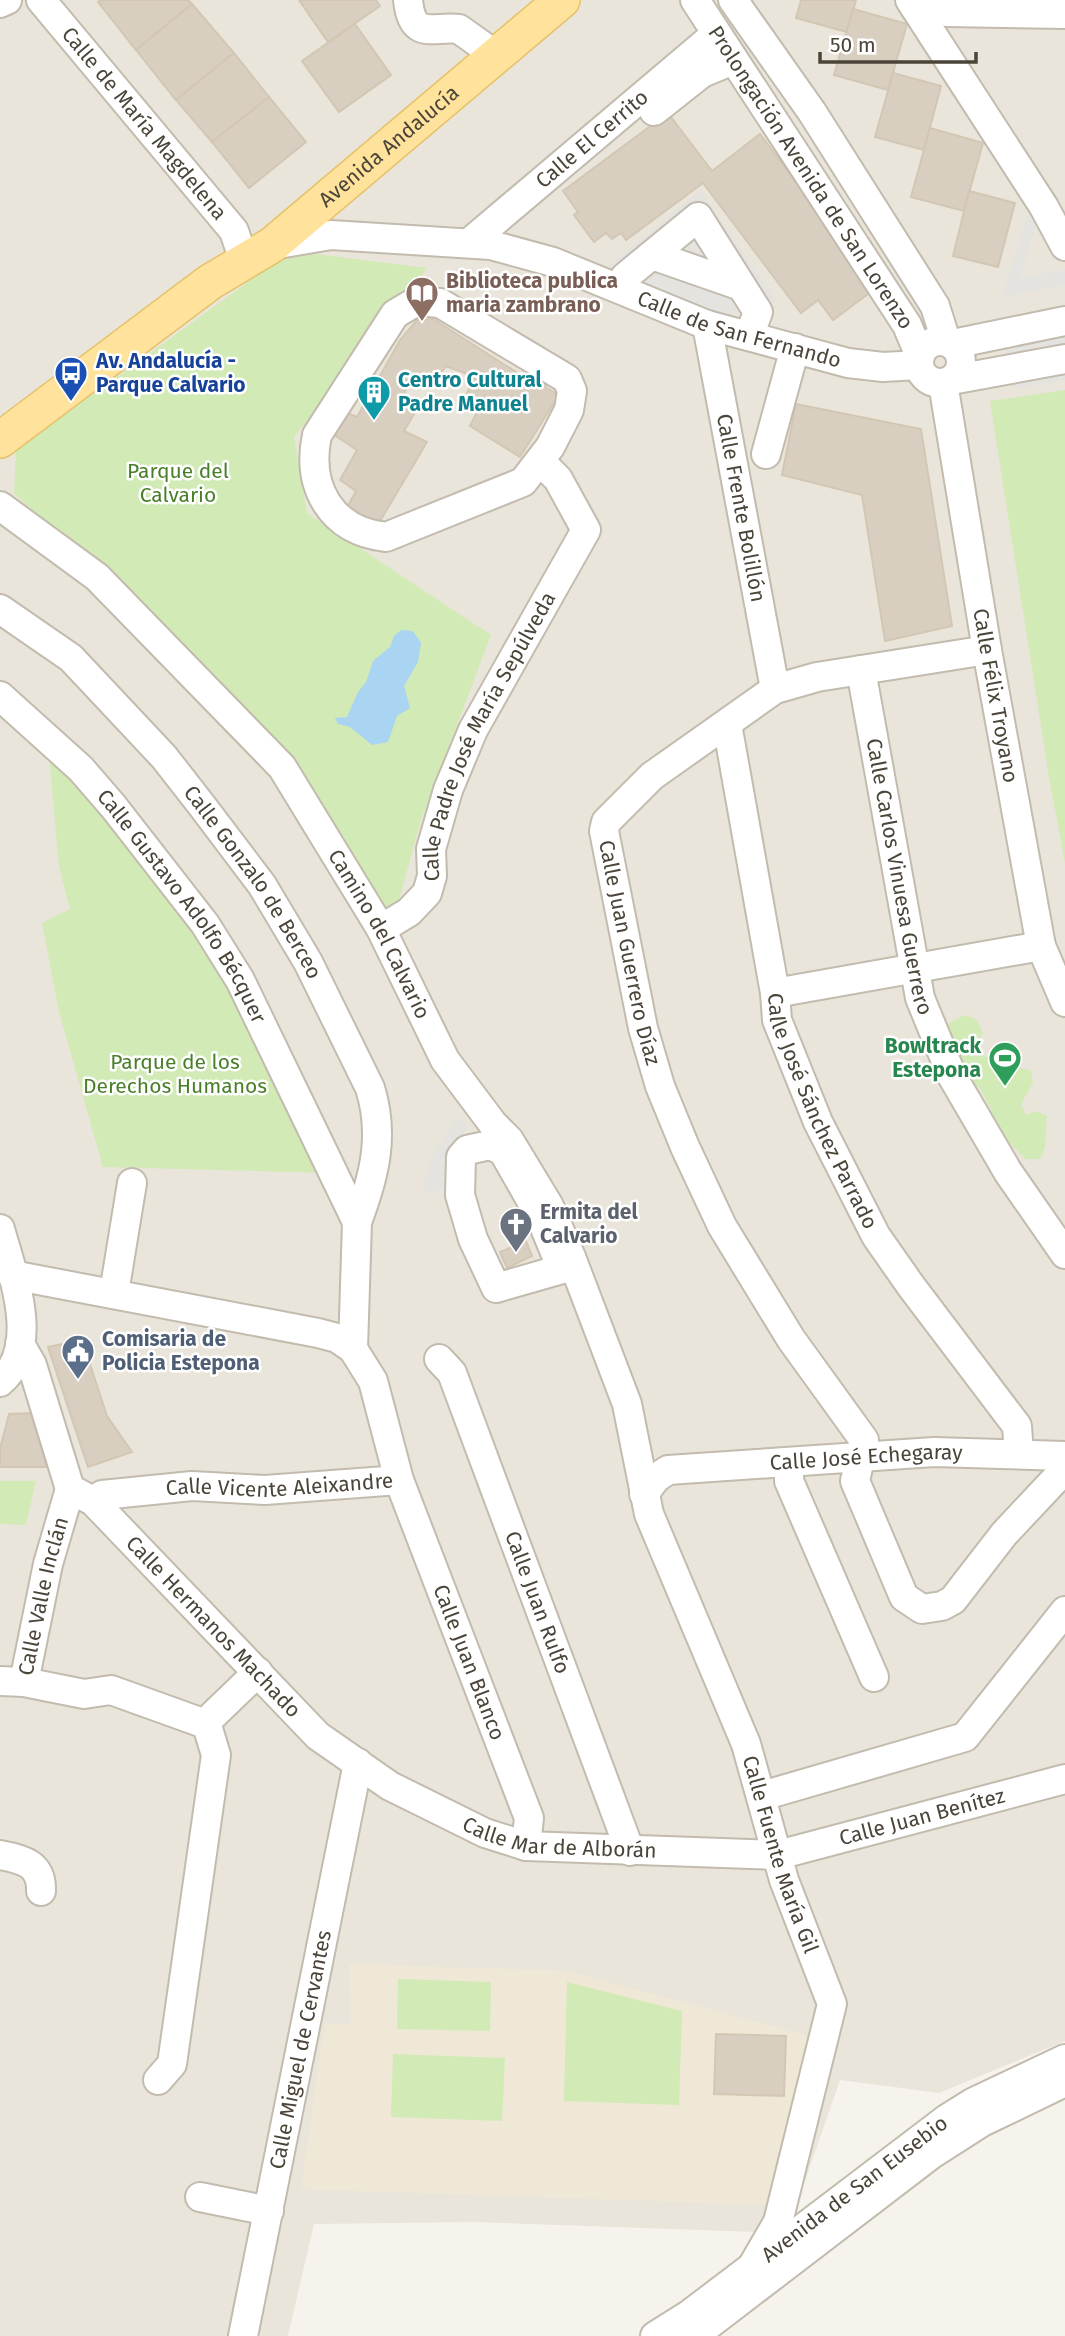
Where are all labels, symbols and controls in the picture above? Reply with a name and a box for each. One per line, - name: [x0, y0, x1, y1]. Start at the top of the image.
- street label: Prolongación Avenida de San Lorenzo: [702, 21, 919, 334]
- scale bar: [820, 21, 976, 65]
- street label: Calle de María Magdelena: [56, 22, 232, 225]
- text: 50 m: [830, 32, 876, 58]
- street label: Avenida Andalucía: [313, 80, 464, 213]
- street label: Calle El Cerrito: [530, 84, 653, 194]
- place label: Biblioteca publica maria zambrano: [446, 268, 618, 318]
- library icon: Biblioteca publica maria zambrano: [403, 274, 441, 323]
- street label: Calle de San Fernando: [634, 285, 844, 374]
- place label: Av. Andalucía - Parque Calvario: [95, 348, 246, 398]
- bus stop icon: Av. Andalucía - Parque Calvario: [52, 354, 90, 403]
- place label: Centro Cultural Padre Manuel: [398, 367, 543, 417]
- building icon: Centro Cultural Padre Manuel: [355, 373, 393, 422]
- street label: Calle Frente Bolillón: [711, 412, 771, 604]
- park label: Parque del Calvario: [127, 458, 229, 508]
- street label: Calle Padre José María Sepúlveda: [418, 587, 561, 882]
- street label: Calle Félix Troyano: [967, 606, 1024, 785]
- street label: Calle Carlos Vinuesa Guerrero: [861, 736, 939, 1019]
- street label: Calle Gonzalo de Berceo: [178, 780, 327, 983]
- street label: Calle Gustavo Adolfo Bécquer: [91, 784, 272, 1027]
- street label: Calle Juan Guerrero Díaz: [593, 838, 666, 1068]
- street label: Camino del Calvario: [322, 845, 436, 1023]
- street label: Calle José Sánchez Parrado: [762, 992, 883, 1233]
- place label: Bowltrack Estepona: [885, 1033, 981, 1083]
- sports icon: Bowltrack Estepona: [986, 1039, 1024, 1088]
- park label: Parque de los Derechos Humanos: [83, 1049, 267, 1099]
- place label: Ermita del Calvario: [540, 1199, 638, 1249]
- church icon: Ermita del Calvario: [497, 1205, 535, 1254]
- place label: Comisaria de Policia Estepona: [102, 1326, 260, 1376]
- public building icon: Comisaria de Policia Estepona: [59, 1332, 97, 1381]
- street label: Calle José Echegaray: [769, 1439, 964, 1476]
- street label: Calle Vicente Aleixandre: [165, 1467, 394, 1503]
- street label: Calle Valle Inclán: [13, 1514, 74, 1678]
- street label: Calle Juan Rulfo: [499, 1528, 576, 1677]
- street label: Calle Hermanos Machado: [120, 1530, 306, 1723]
- street label: Calle Juan Blanco: [427, 1581, 511, 1744]
- street label: Calle Fuente María Gil: [737, 1752, 824, 1957]
- street label: Calle Juan Benítez: [836, 1783, 1008, 1851]
- street label: Calle Mar de Alborán: [458, 1811, 657, 1864]
- street label: Calle Miguel de Cervantes: [264, 1928, 337, 2172]
- street label: Avenida de San Eusebio: [756, 2110, 953, 2268]

